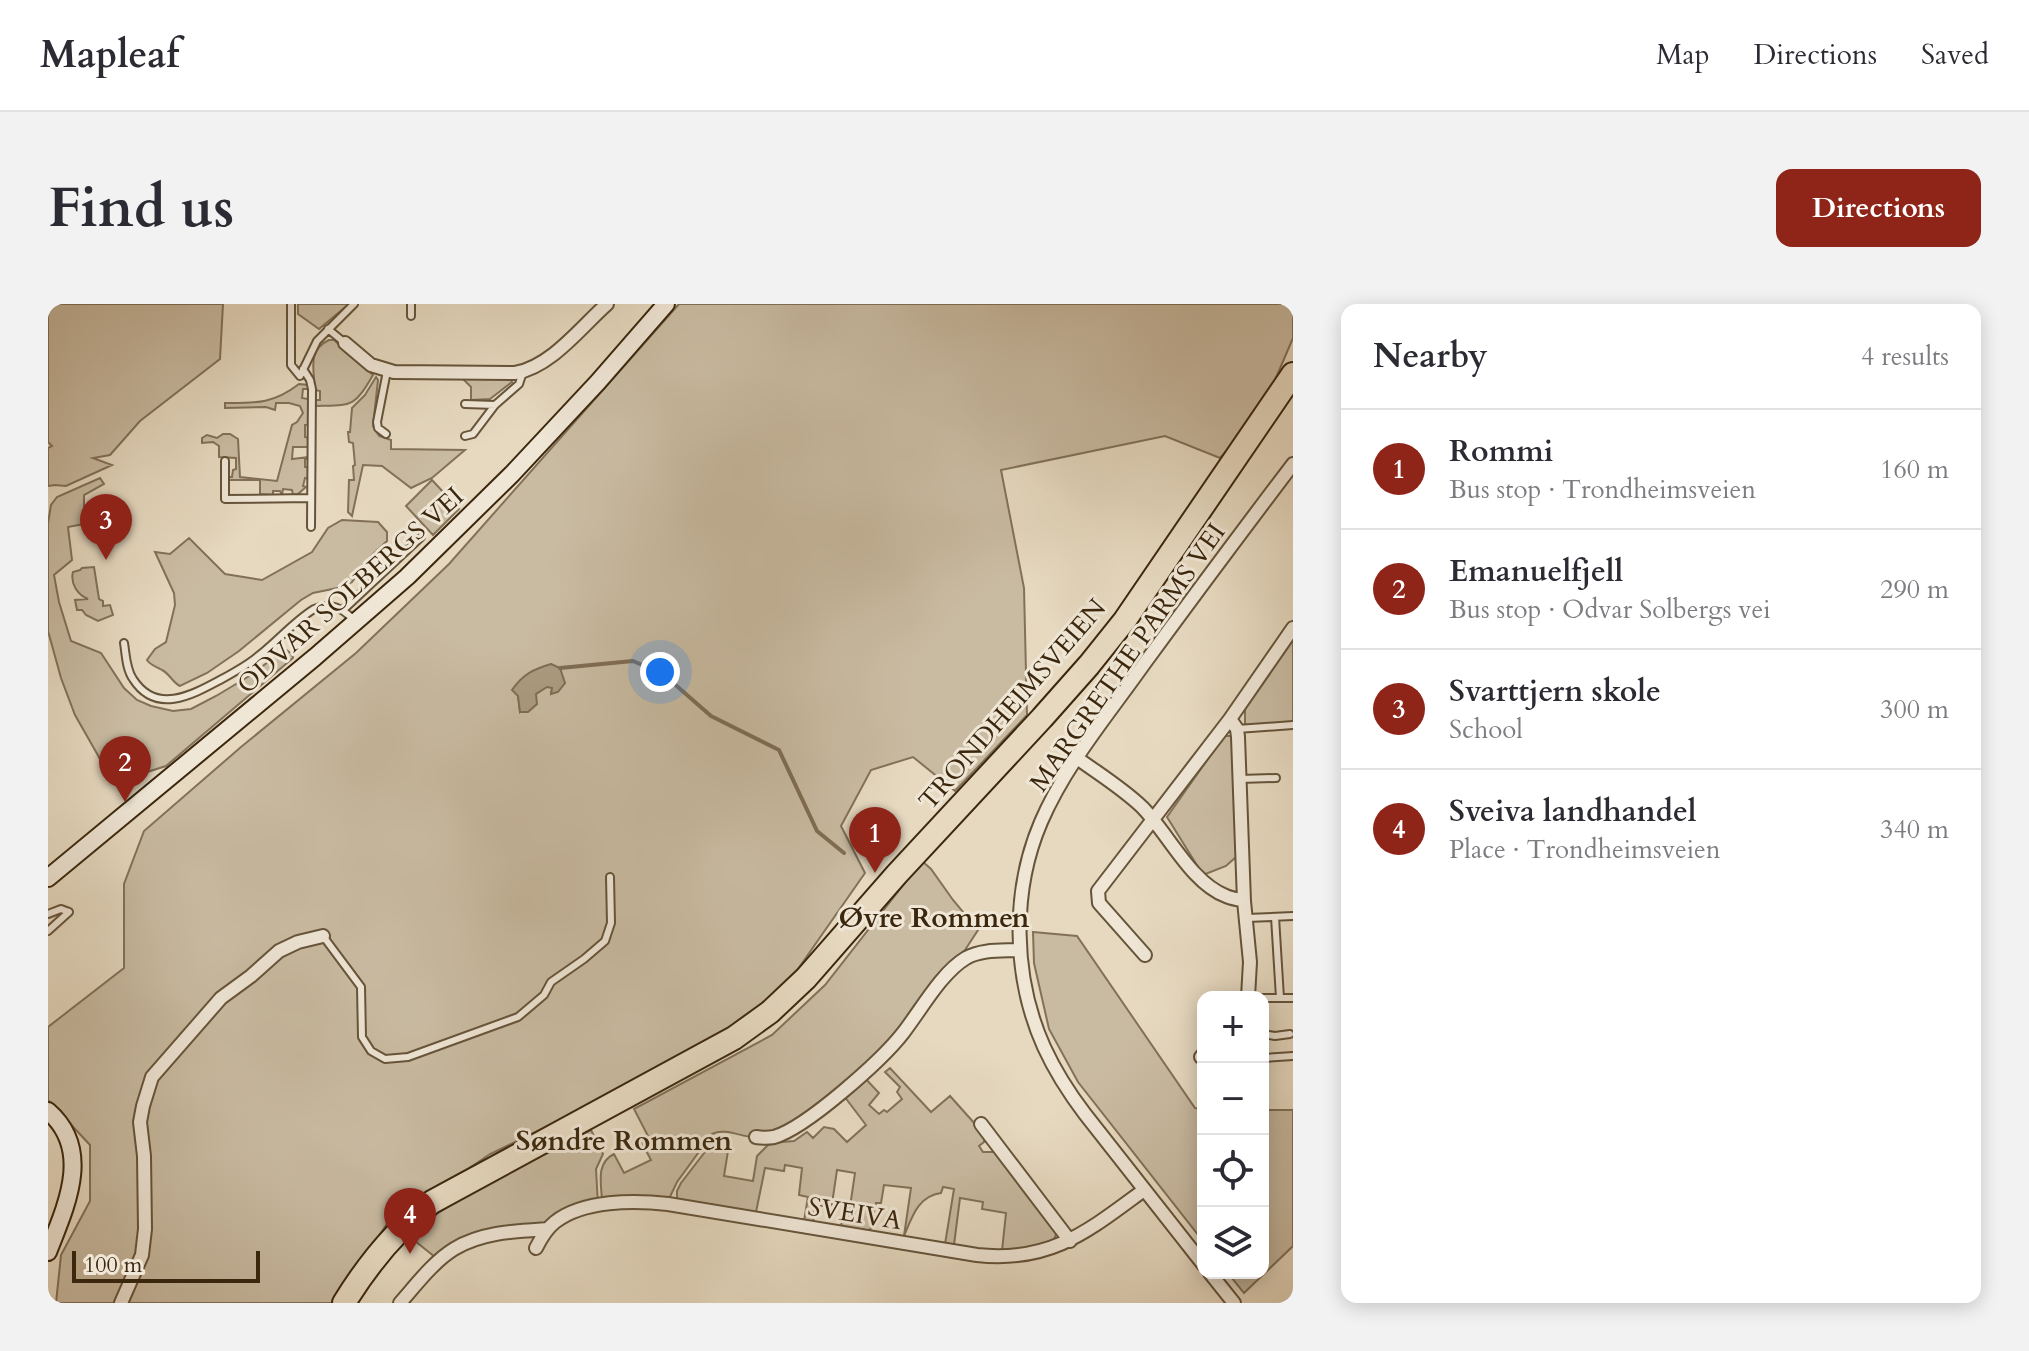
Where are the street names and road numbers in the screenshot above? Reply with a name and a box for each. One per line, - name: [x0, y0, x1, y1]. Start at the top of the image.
- street label: ODVAR SOLBERGS VEI: [229, 479, 471, 702]
- street label: MARGRETHE PARMS VEI: [1021, 516, 1233, 798]
- street label: TRONDHEIMSVEIEN: [911, 591, 1114, 817]
- street label: SVEIVA: [805, 1189, 905, 1238]

